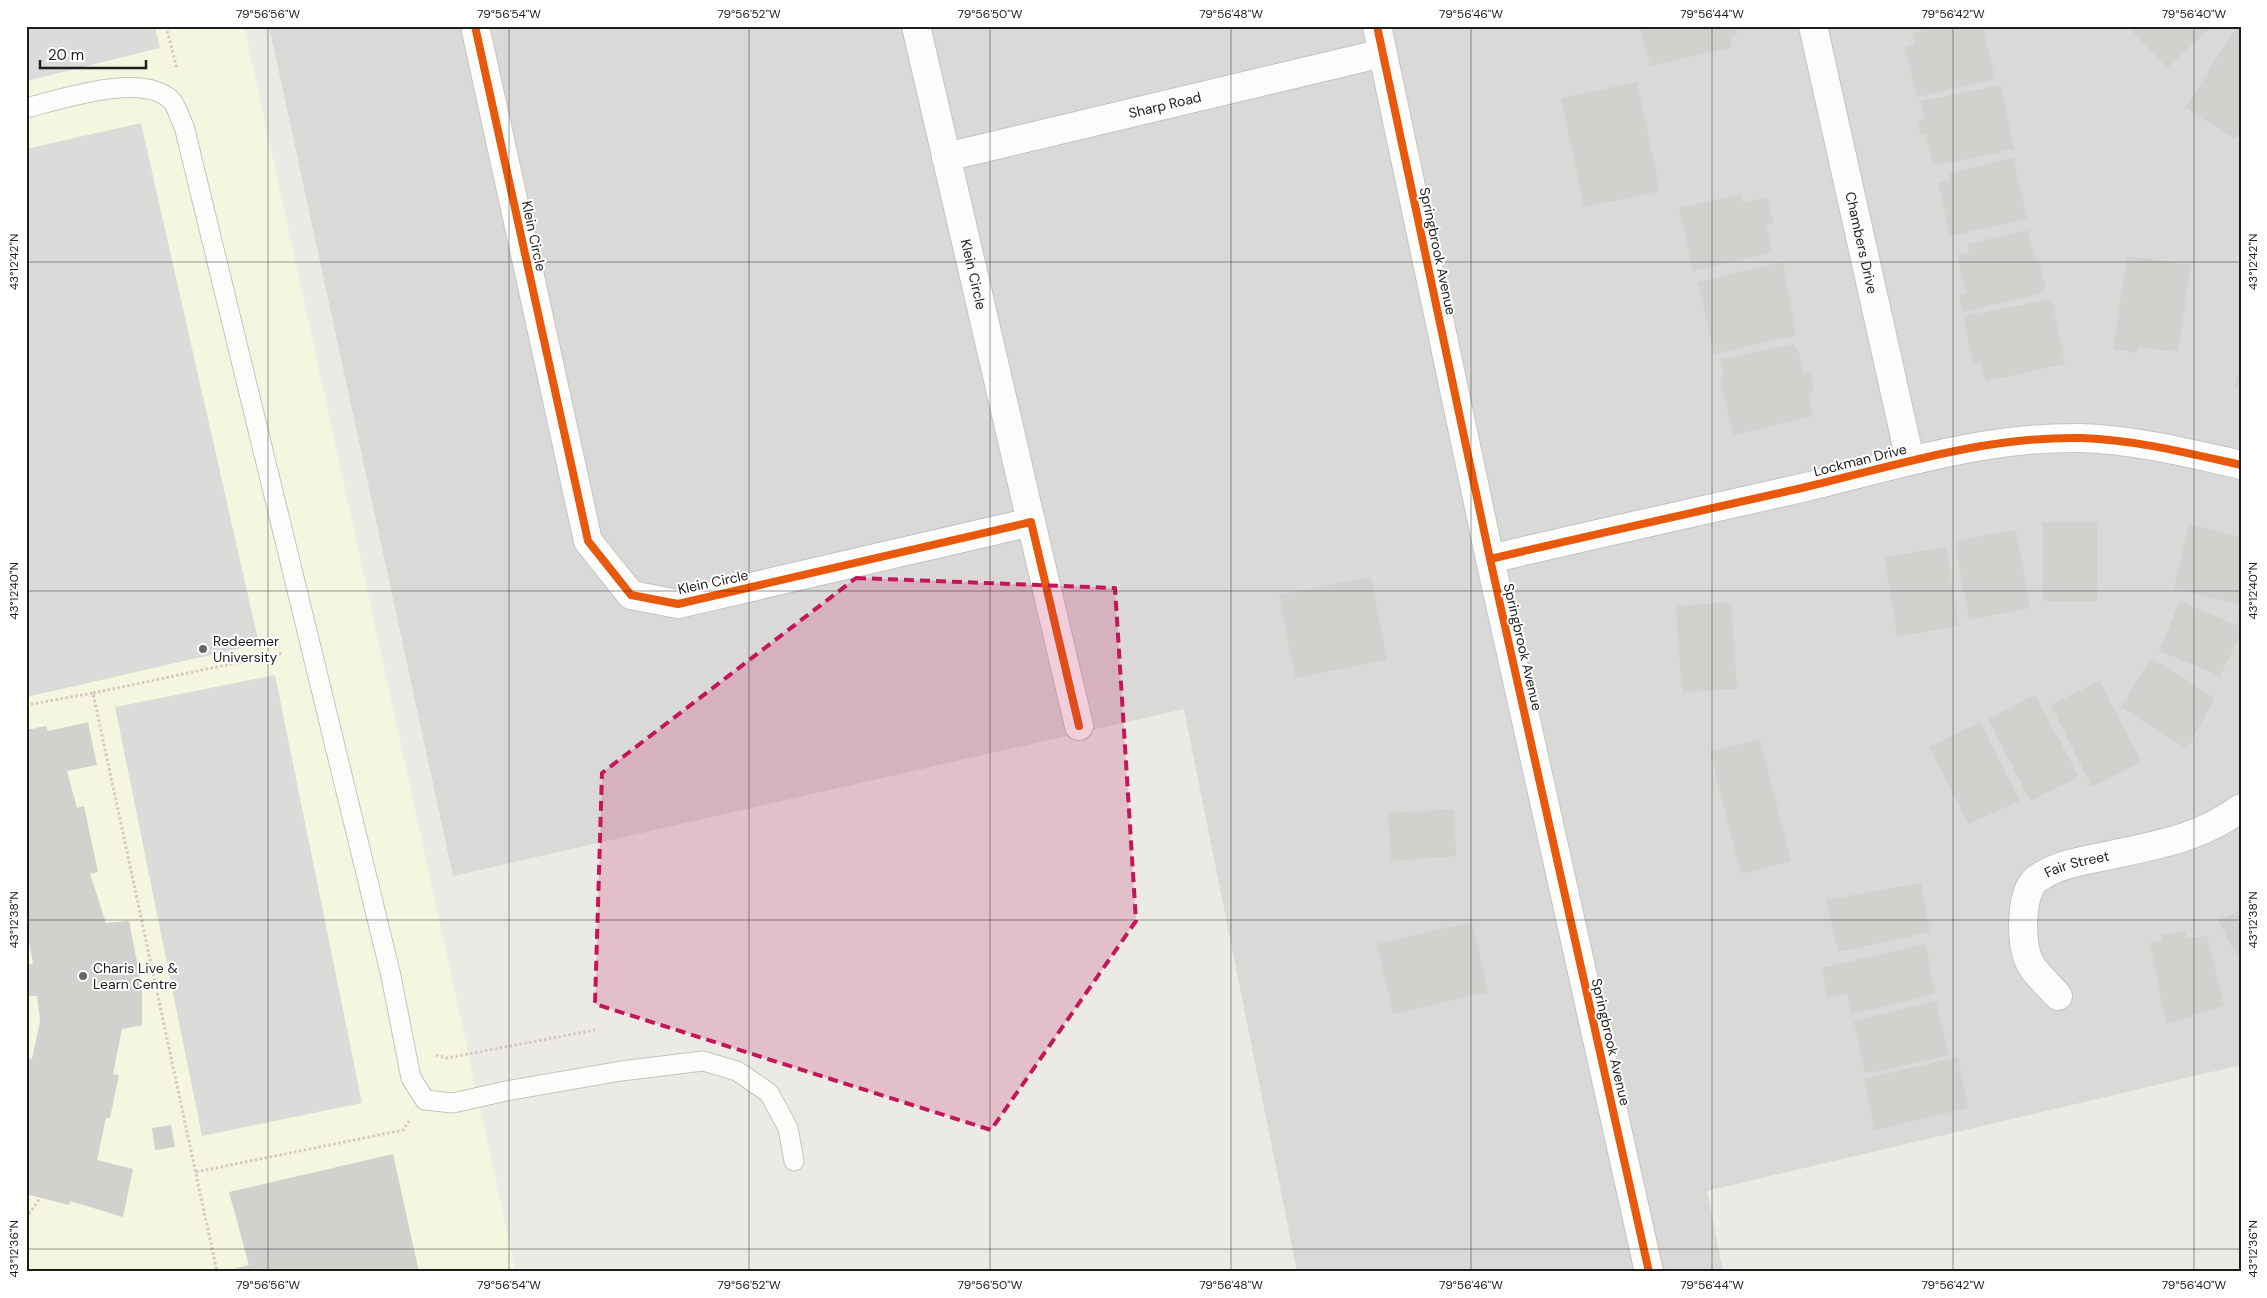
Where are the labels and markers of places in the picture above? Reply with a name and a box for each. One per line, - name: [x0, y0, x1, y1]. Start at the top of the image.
- place label: Redeemer University: [213, 632, 279, 666]
- marker: Redeemer University: [197, 643, 209, 655]
- place label: Charis Live & Learn Centre: [93, 959, 178, 993]
- marker: Charis Live & Learn Centre: [77, 970, 89, 982]

